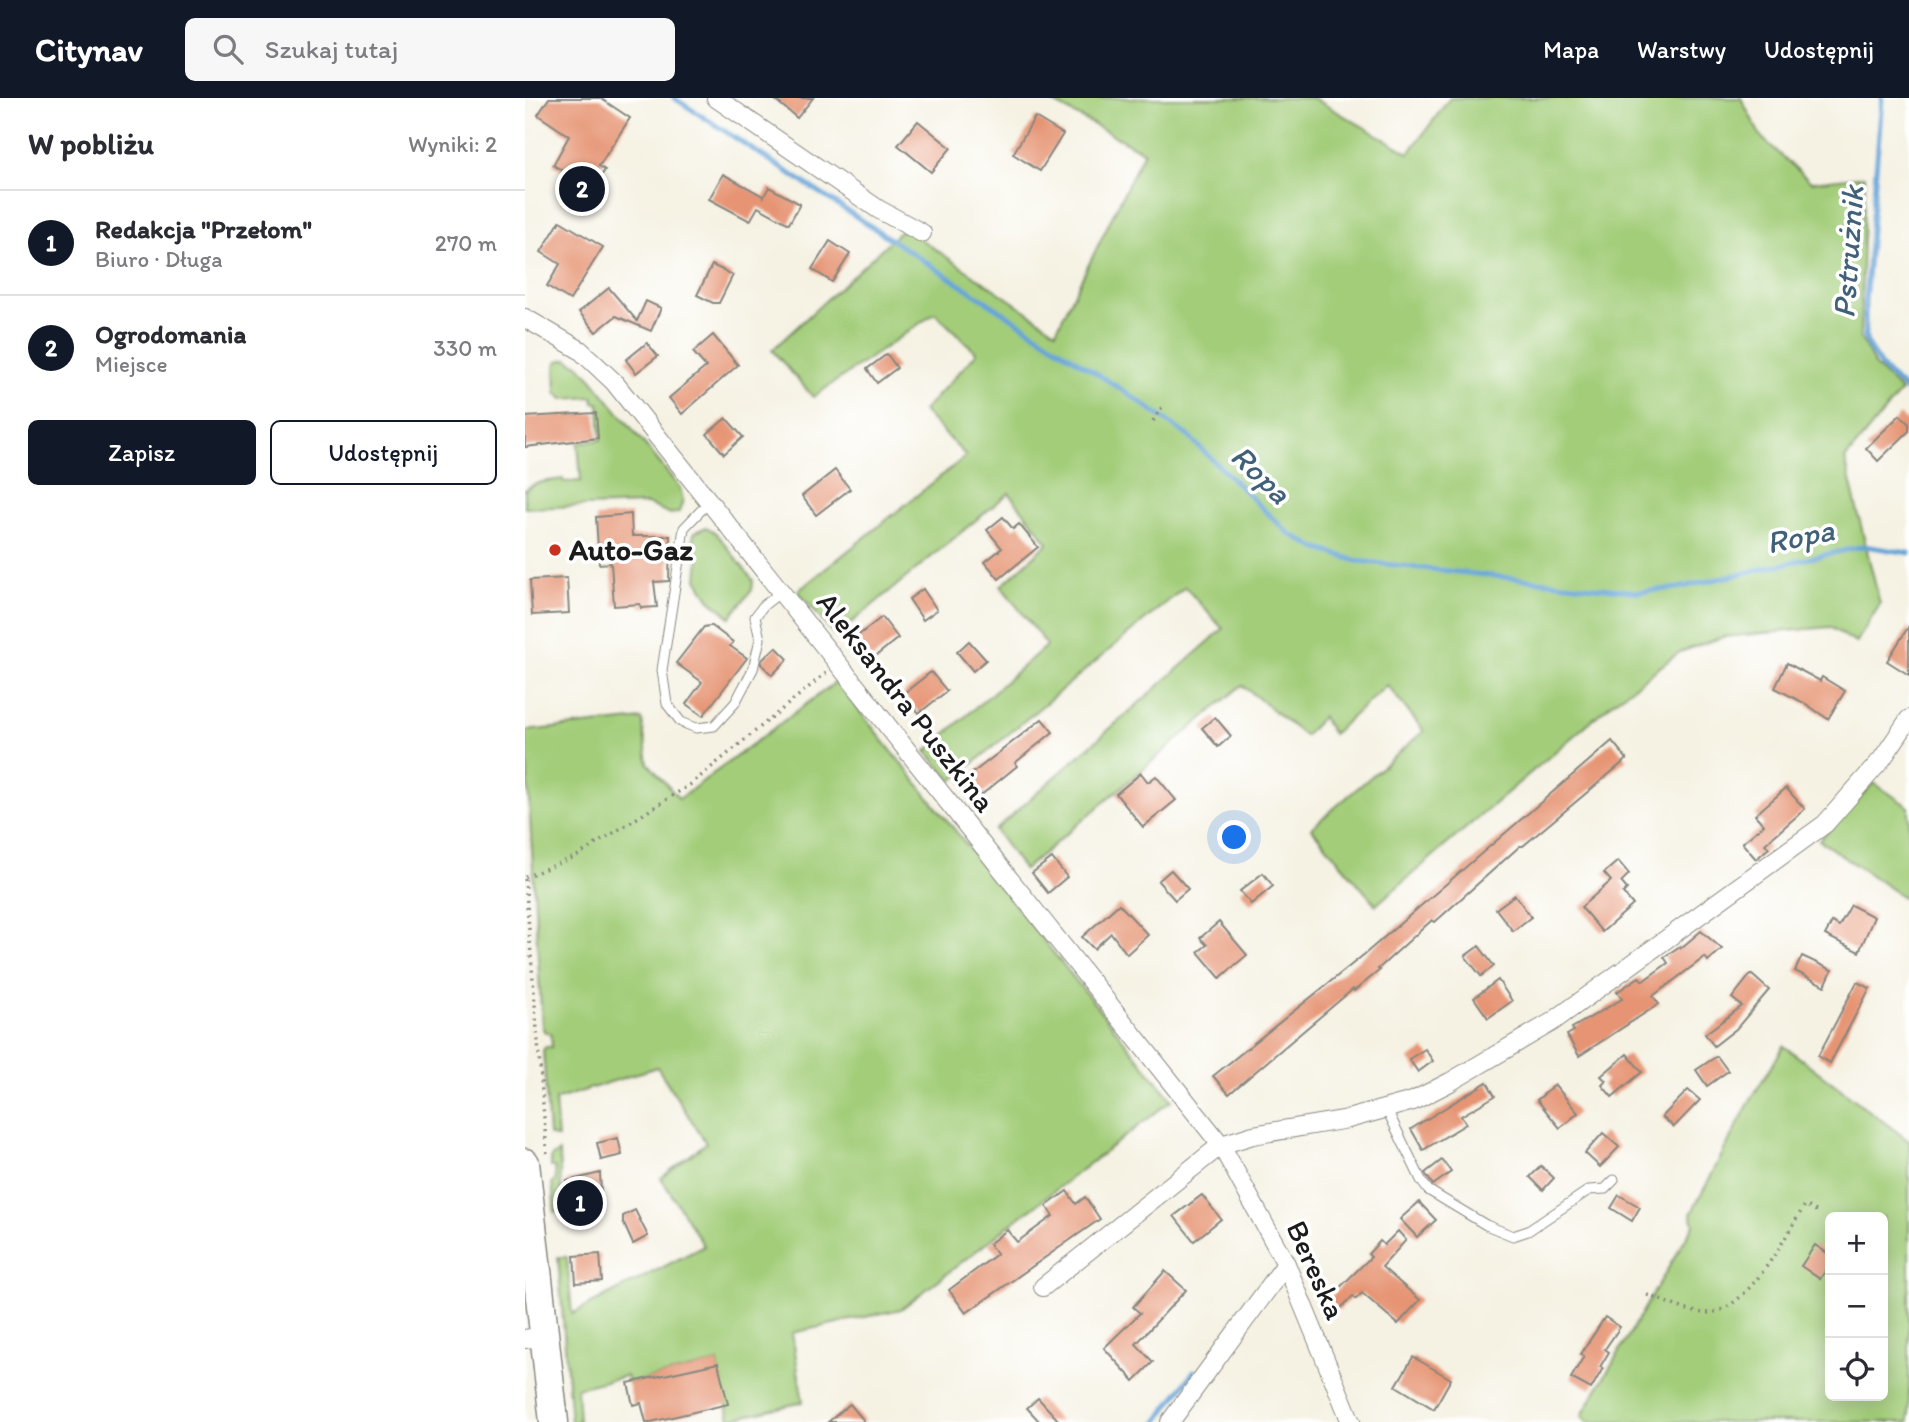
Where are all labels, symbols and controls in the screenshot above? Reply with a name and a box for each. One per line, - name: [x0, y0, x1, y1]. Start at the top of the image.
- search box: [185, 18, 675, 81]
- text: Citynav: [35, 30, 143, 69]
- icon: search: [209, 30, 247, 68]
- text: Szukaj tutaj: [265, 33, 398, 65]
- text: Mapa: [1543, 35, 1599, 64]
- text: Warstwy: [1637, 35, 1726, 64]
- text: Udostępnij: [1764, 35, 1874, 64]
- text: W pobliżu: [28, 125, 154, 162]
- text: Wyniki: 2: [408, 130, 497, 158]
- pin: 2: [559, 163, 605, 215]
- water label: Pstrużnik: [1824, 183, 1872, 319]
- text: Redakcja "Przełom": [95, 213, 312, 245]
- text: 1: [46, 229, 56, 257]
- text: 270 m: [435, 229, 497, 257]
- text: Biuro · Długa: [95, 245, 223, 273]
- text: Ogrodomania: [95, 318, 246, 350]
- text: 2: [45, 334, 57, 362]
- text: 330 m: [433, 334, 497, 362]
- text: Miejsce: [95, 350, 168, 378]
- button: Zapisz: [28, 420, 256, 485]
- button: Udostępnij: [270, 420, 497, 485]
- water label: Ropa: [1223, 437, 1300, 512]
- water label: Ropa: [1763, 510, 1839, 562]
- place label: Auto-Gaz: [568, 531, 693, 568]
- marker: Auto-Gaz: [547, 542, 563, 558]
- street label: Aleksandra Puszkina: [809, 584, 1004, 819]
- your location: [1217, 820, 1251, 854]
- pin: 1: [557, 1177, 603, 1229]
- map controls: [1825, 1212, 1888, 1401]
- button: +: [1825, 1212, 1888, 1275]
- street label: Bereska: [1278, 1215, 1355, 1325]
- button: −: [1825, 1275, 1888, 1338]
- button: locate: [1825, 1338, 1888, 1401]

